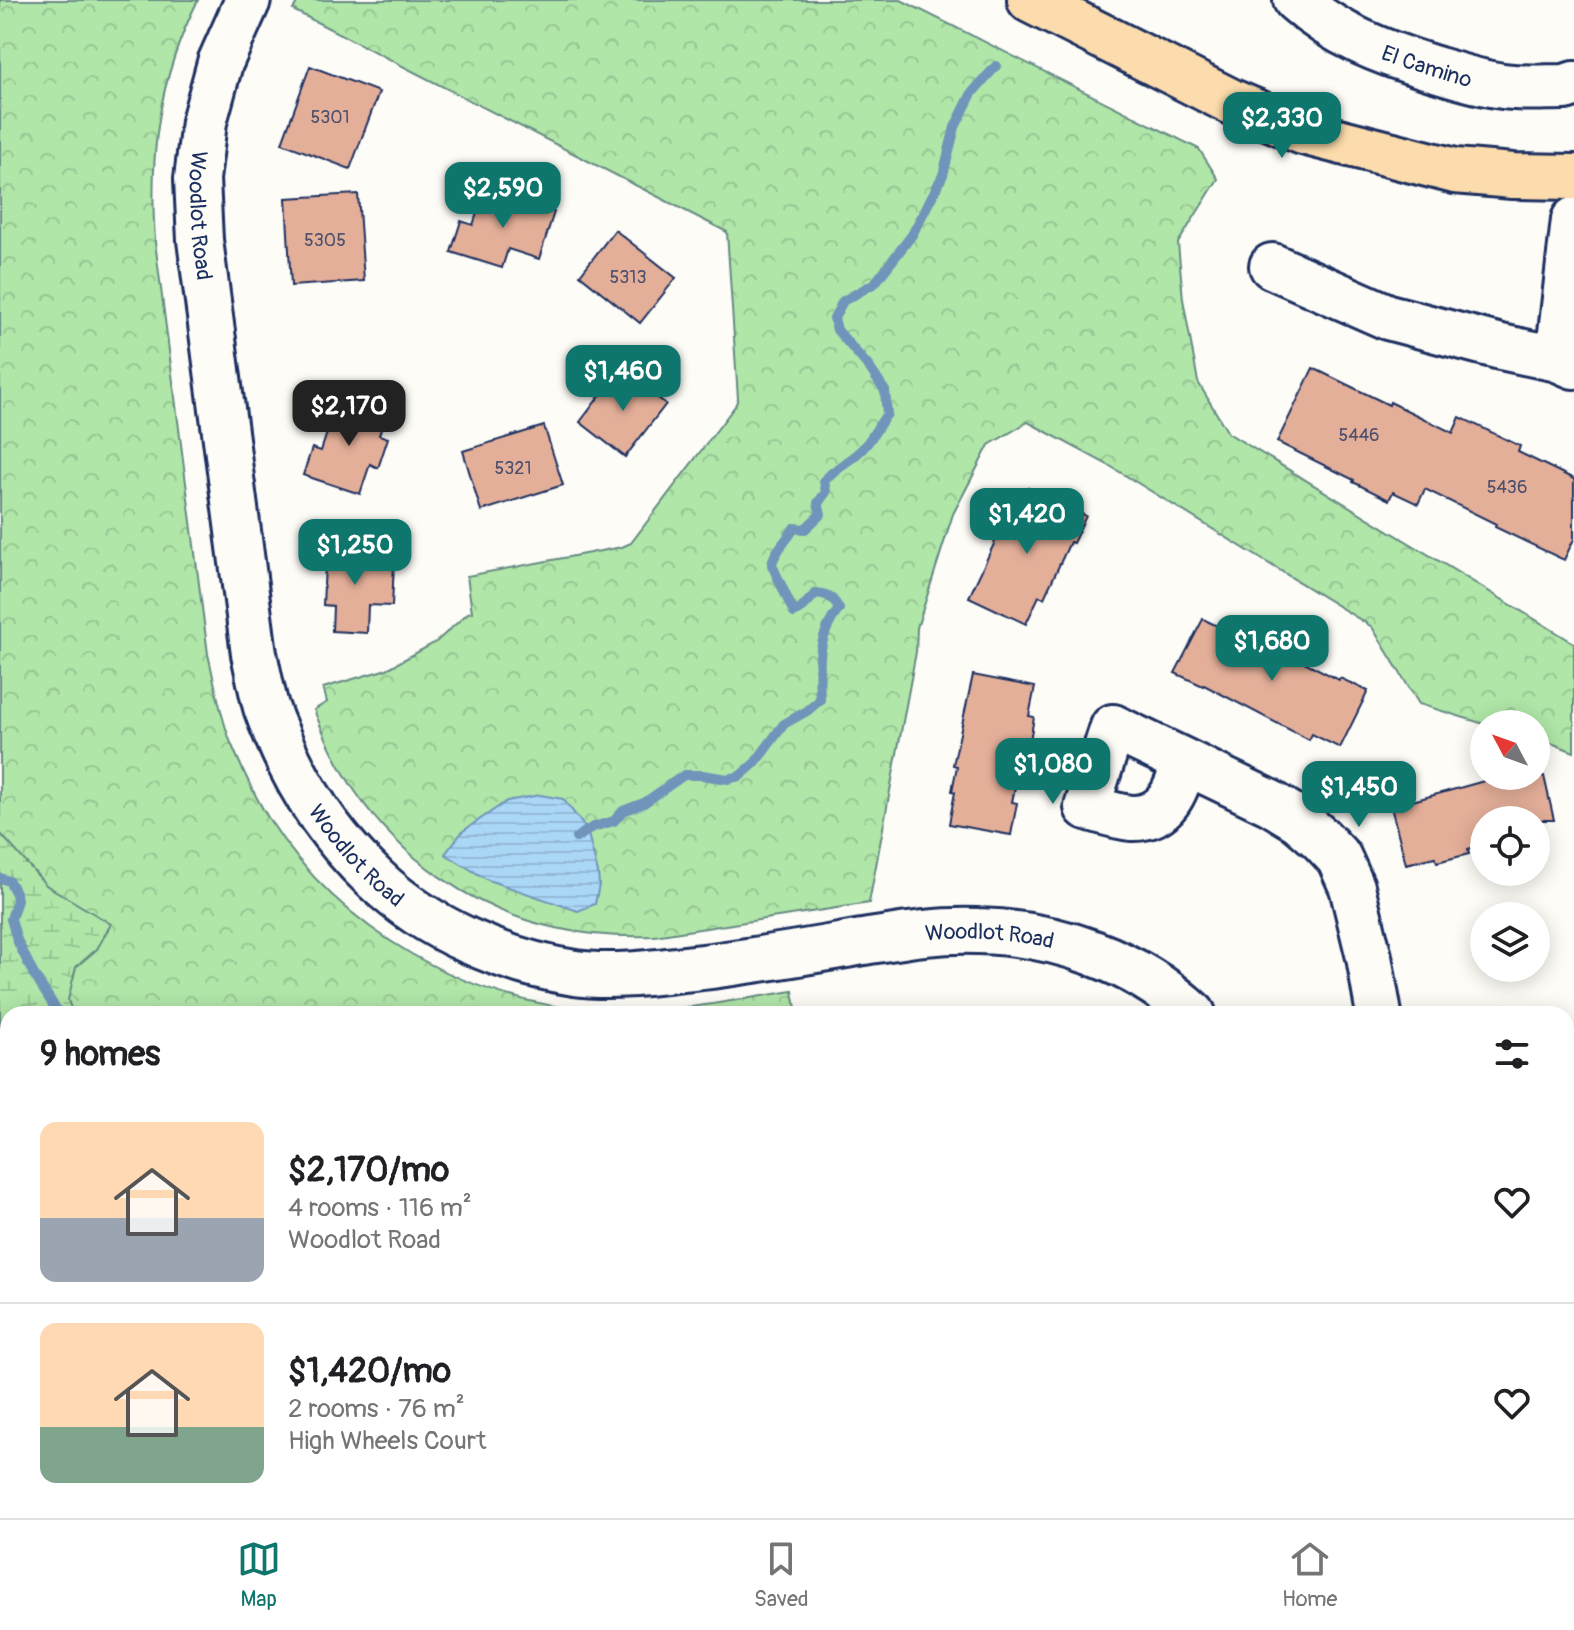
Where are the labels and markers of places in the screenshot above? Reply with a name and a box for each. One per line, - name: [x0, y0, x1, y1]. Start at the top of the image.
- pin: $2,330: [1217, 92, 1347, 160]
- pin: $2,590: [438, 162, 568, 230]
- pin: $1,460: [558, 345, 688, 413]
- pin: $2,170: [284, 380, 414, 448]
- pin: $1,420: [962, 488, 1092, 556]
- pin: $1,250: [290, 519, 420, 587]
- pin: $1,680: [1207, 615, 1337, 683]
- pin: $1,080: [988, 738, 1118, 806]
- pin: $1,450: [1294, 761, 1424, 829]

